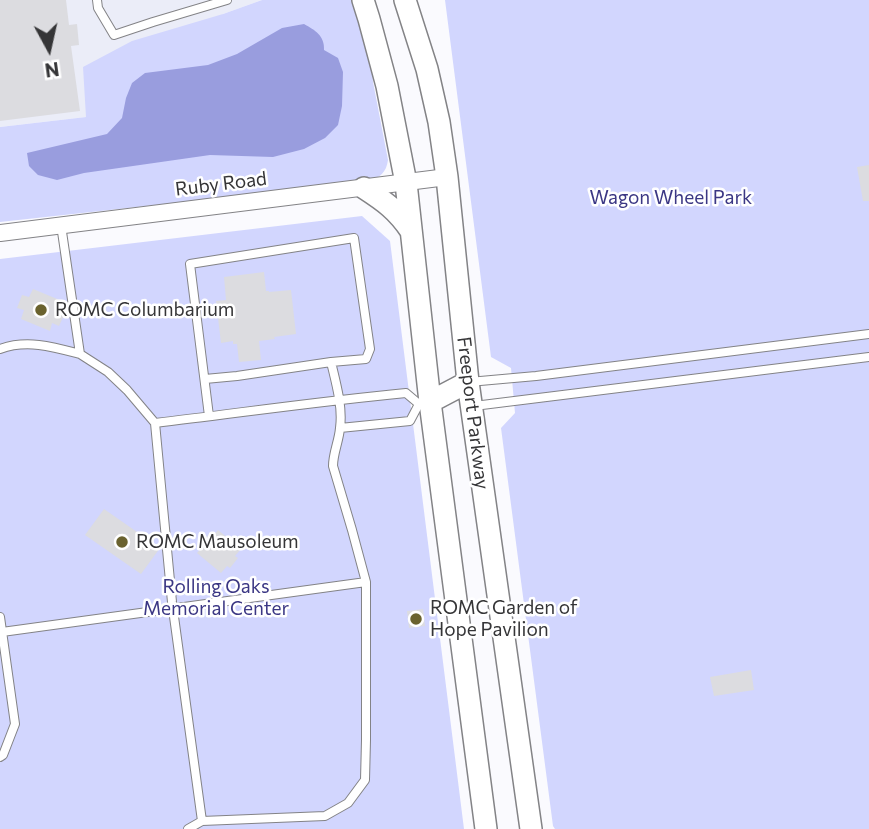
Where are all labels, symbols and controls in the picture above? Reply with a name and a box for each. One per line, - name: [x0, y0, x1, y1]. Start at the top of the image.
- north arrow: [14, 14, 84, 84]
- text: N: [43, 58, 61, 83]
- street label: Ruby Road: [174, 167, 268, 201]
- park label: Wagon Wheel Park: [590, 187, 752, 209]
- place label: ROMC Columbarium: [55, 299, 234, 321]
- marker: ROMC Columbarium: [33, 302, 49, 318]
- street label: Freeport Parkway: [452, 335, 494, 491]
- place label: ROMC Mausoleum: [136, 531, 299, 553]
- marker: ROMC Mausoleum: [114, 534, 130, 550]
- park label: Rolling Oaks Memorial Center: [143, 576, 289, 620]
- place label: ROMC Garden of Hope Pavilion: [430, 597, 577, 641]
- marker: ROMC Garden of Hope Pavilion: [408, 611, 424, 627]

